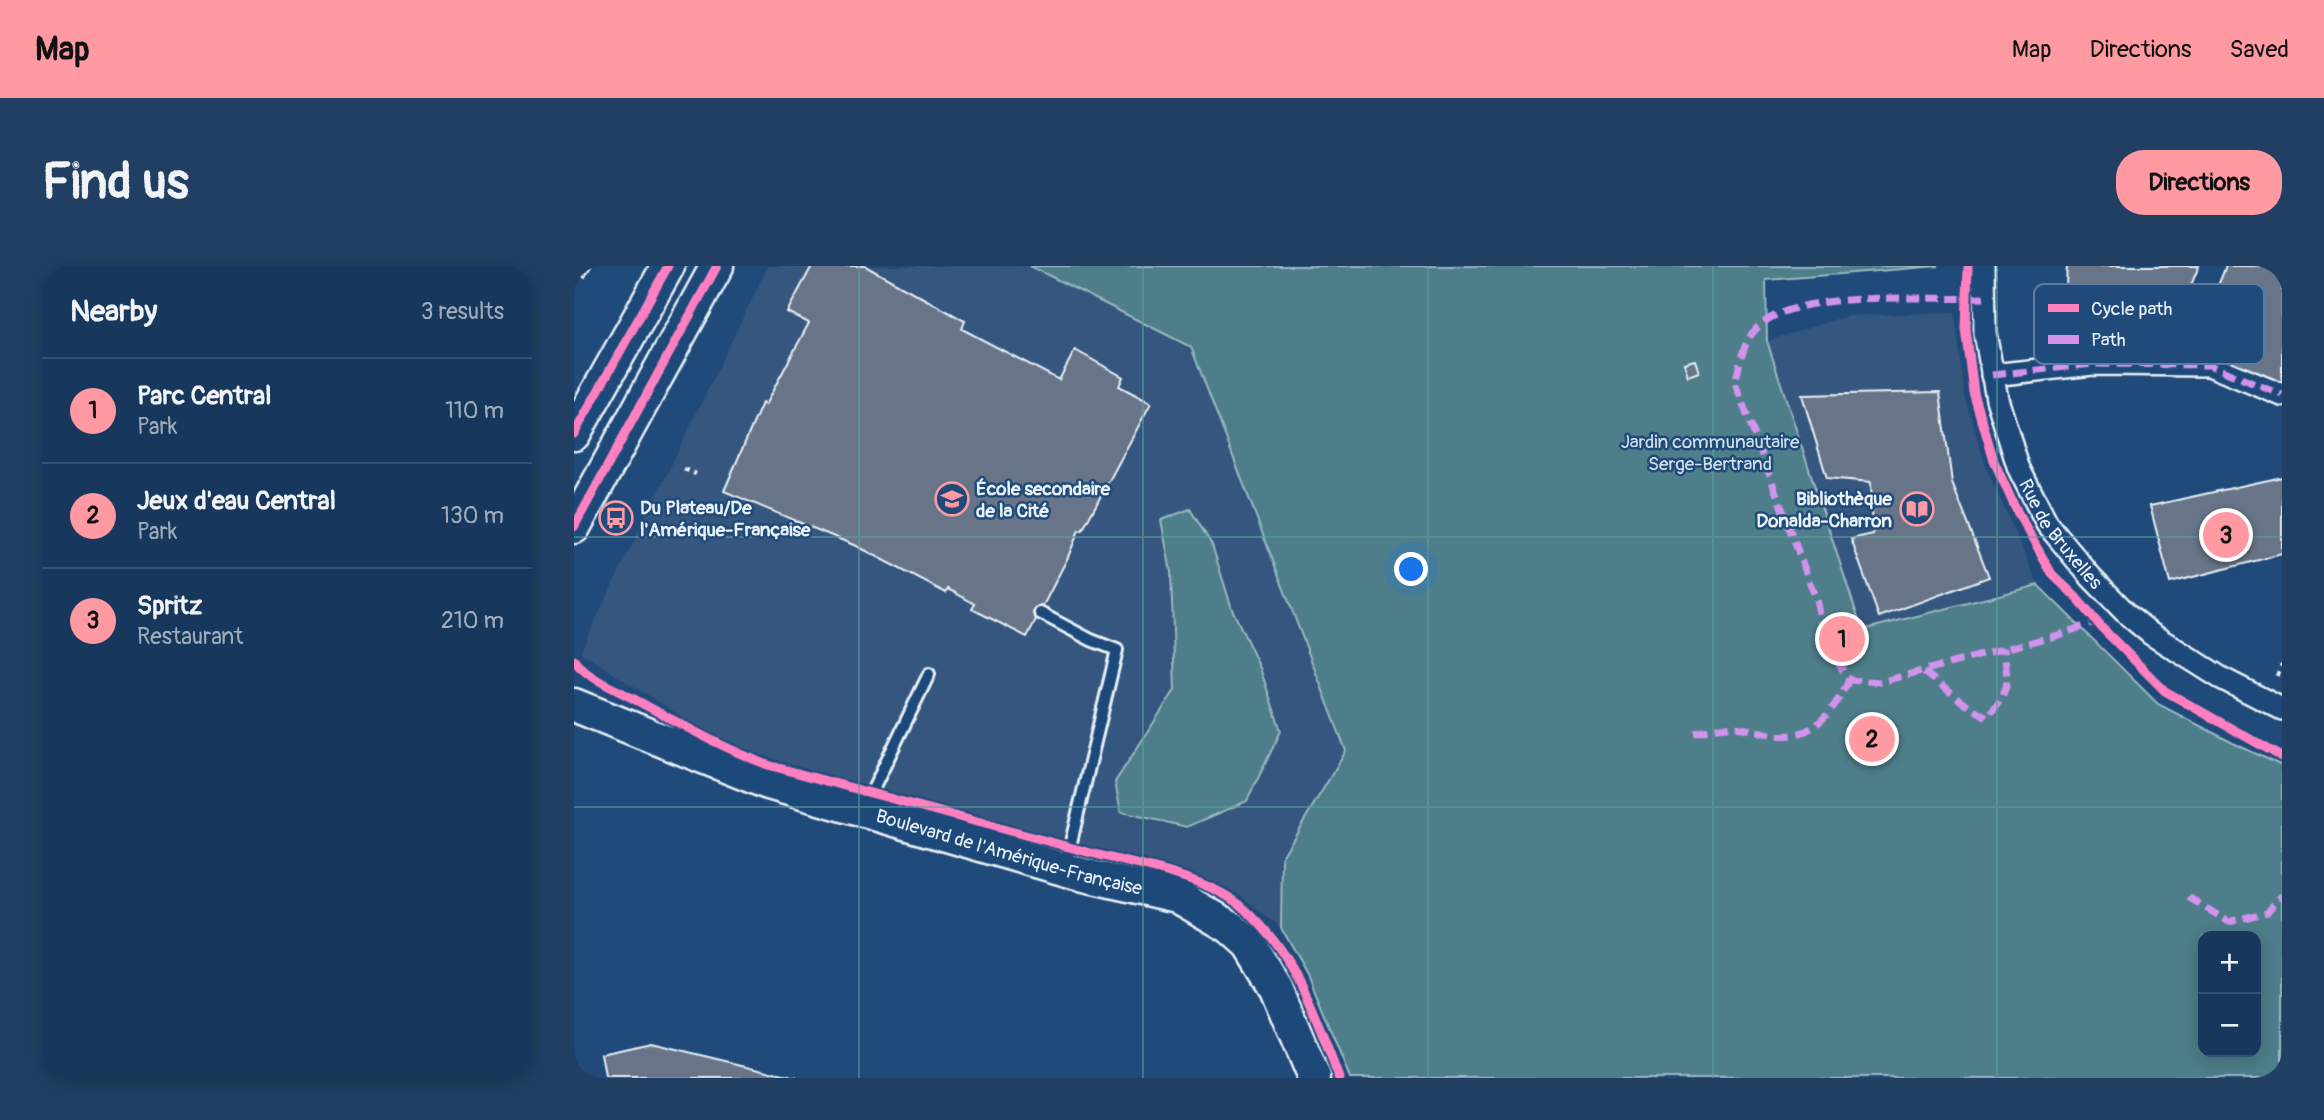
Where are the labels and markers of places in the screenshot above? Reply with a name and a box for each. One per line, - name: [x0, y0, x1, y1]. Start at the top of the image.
- place label: École secondaire de la Cité: [976, 477, 1111, 523]
- school or university icon: École secondaire de la Cité: [933, 480, 971, 518]
- place label: Bibliothèque Donalda-Charron: [1756, 487, 1893, 533]
- library icon: Bibliothèque Donalda-Charron: [1898, 490, 1936, 528]
- place label: Du Plateau/De l'Amérique-Française: [640, 496, 811, 542]
- bus stop icon: Du Plateau/De l'Amérique-Française: [597, 499, 635, 537]
- pin: 3: [2203, 509, 2249, 561]
- pin: 1: [1819, 613, 1865, 665]
- pin: 2: [1849, 713, 1895, 765]

